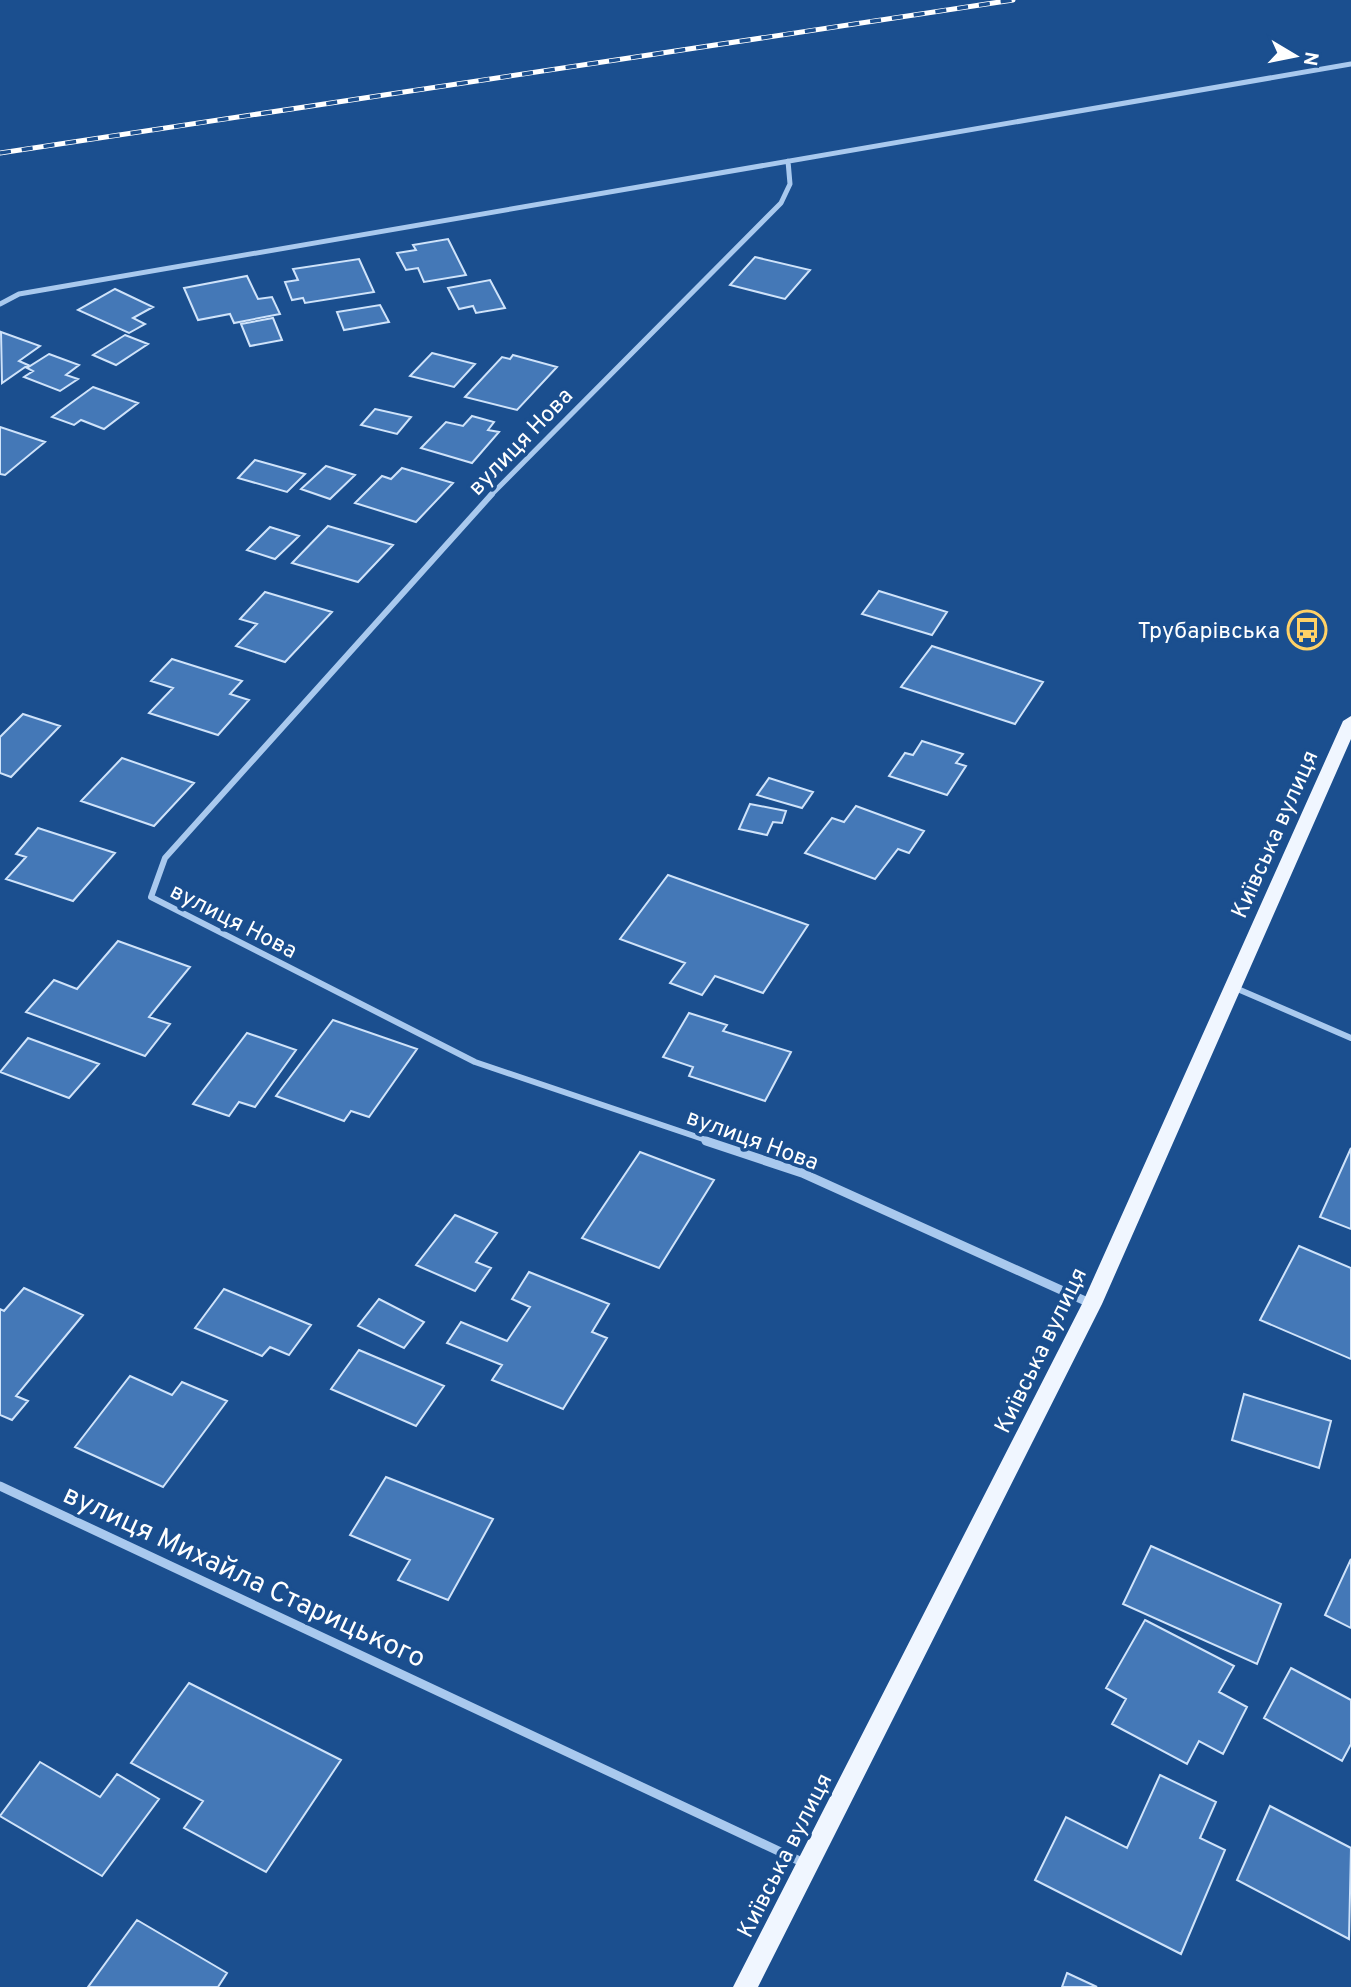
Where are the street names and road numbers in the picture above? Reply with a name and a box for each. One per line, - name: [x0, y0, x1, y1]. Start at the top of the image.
- street label: вулиця Нова: [463, 383, 580, 503]
- street label: Київська вулиця: [1226, 747, 1326, 924]
- street label: вулиця Нова: [164, 878, 301, 967]
- street label: вулиця Нова: [682, 1104, 822, 1179]
- street label: Київська вулиця: [990, 1263, 1095, 1439]
- street label: вулиця Михайла Старицького: [57, 1478, 431, 1678]
- street label: Київська вулиця: [732, 1769, 840, 1943]

